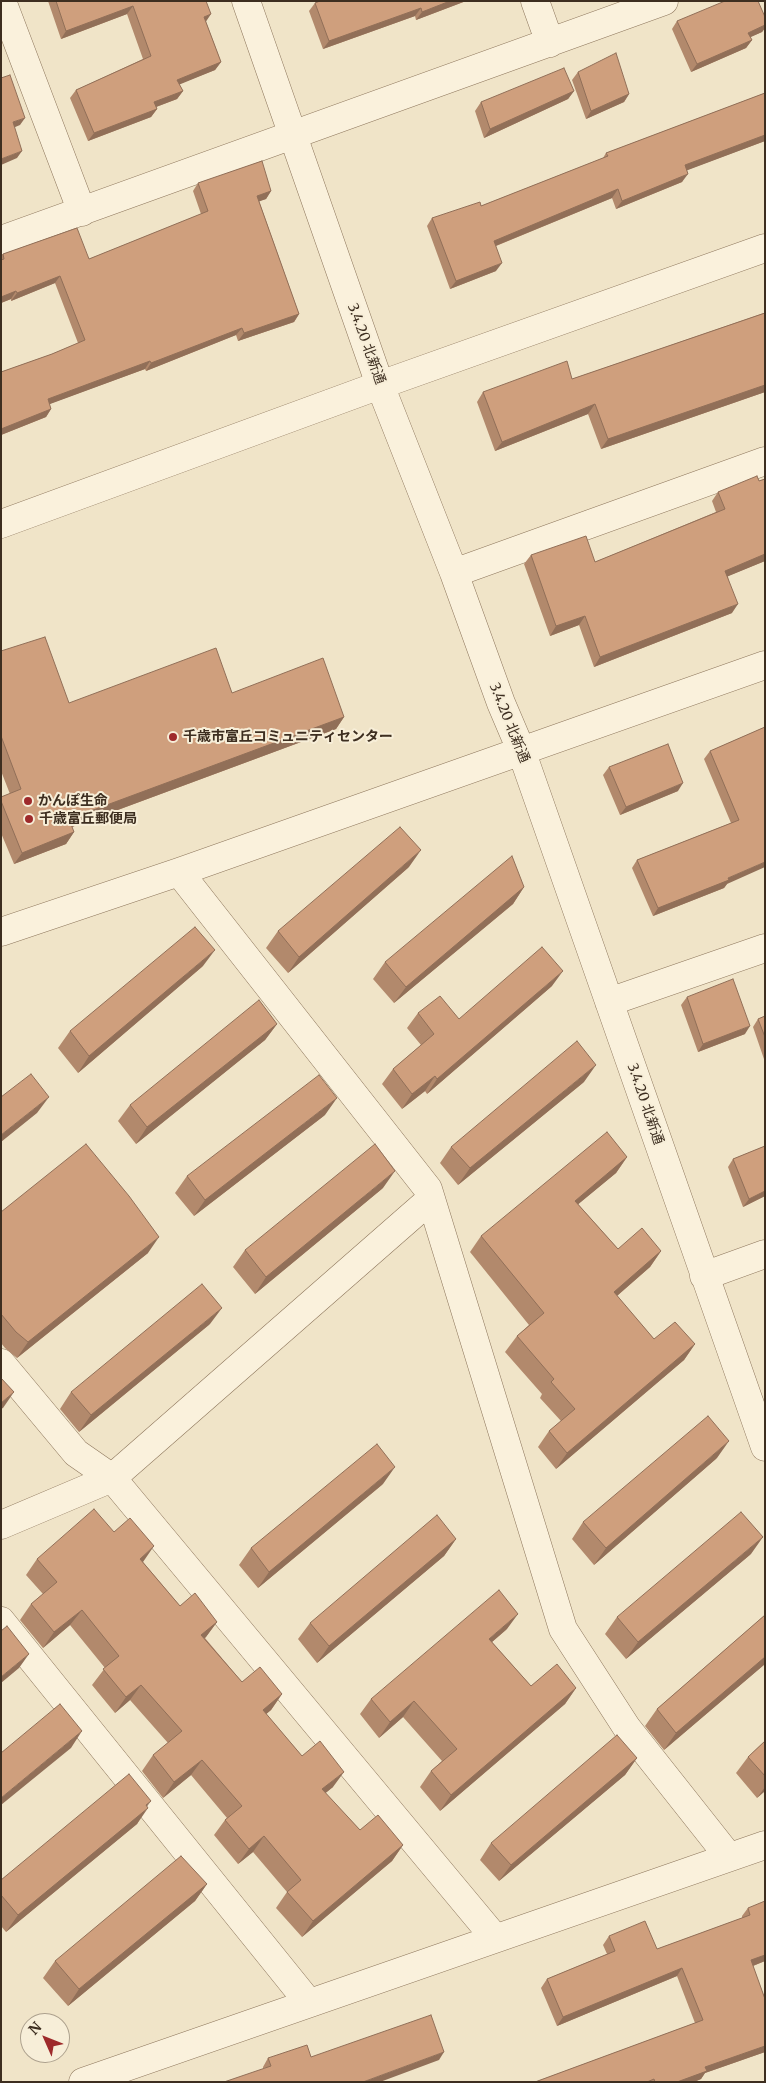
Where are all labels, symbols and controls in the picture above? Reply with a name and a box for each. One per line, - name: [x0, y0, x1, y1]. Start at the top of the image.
- street label: 3.4.20 北新通: [344, 301, 388, 387]
- street label: 3.4.20 北新通: [485, 681, 533, 765]
- place label: 千歳市富丘コミュニティセンター: [183, 729, 393, 745]
- marker: 千歳市富丘コミュニティセンター: [167, 731, 179, 743]
- place label: かんぽ生命: [38, 793, 108, 809]
- marker: かんぽ生命: [22, 795, 34, 807]
- place label: 千歳富丘郵便局: [39, 811, 137, 827]
- marker: 千歳富丘郵便局: [23, 813, 35, 825]
- street label: 3.4.20 北新通: [623, 1061, 667, 1147]
- north arrow: [20, 2013, 70, 2063]
- text: N: [25, 2018, 45, 2039]

